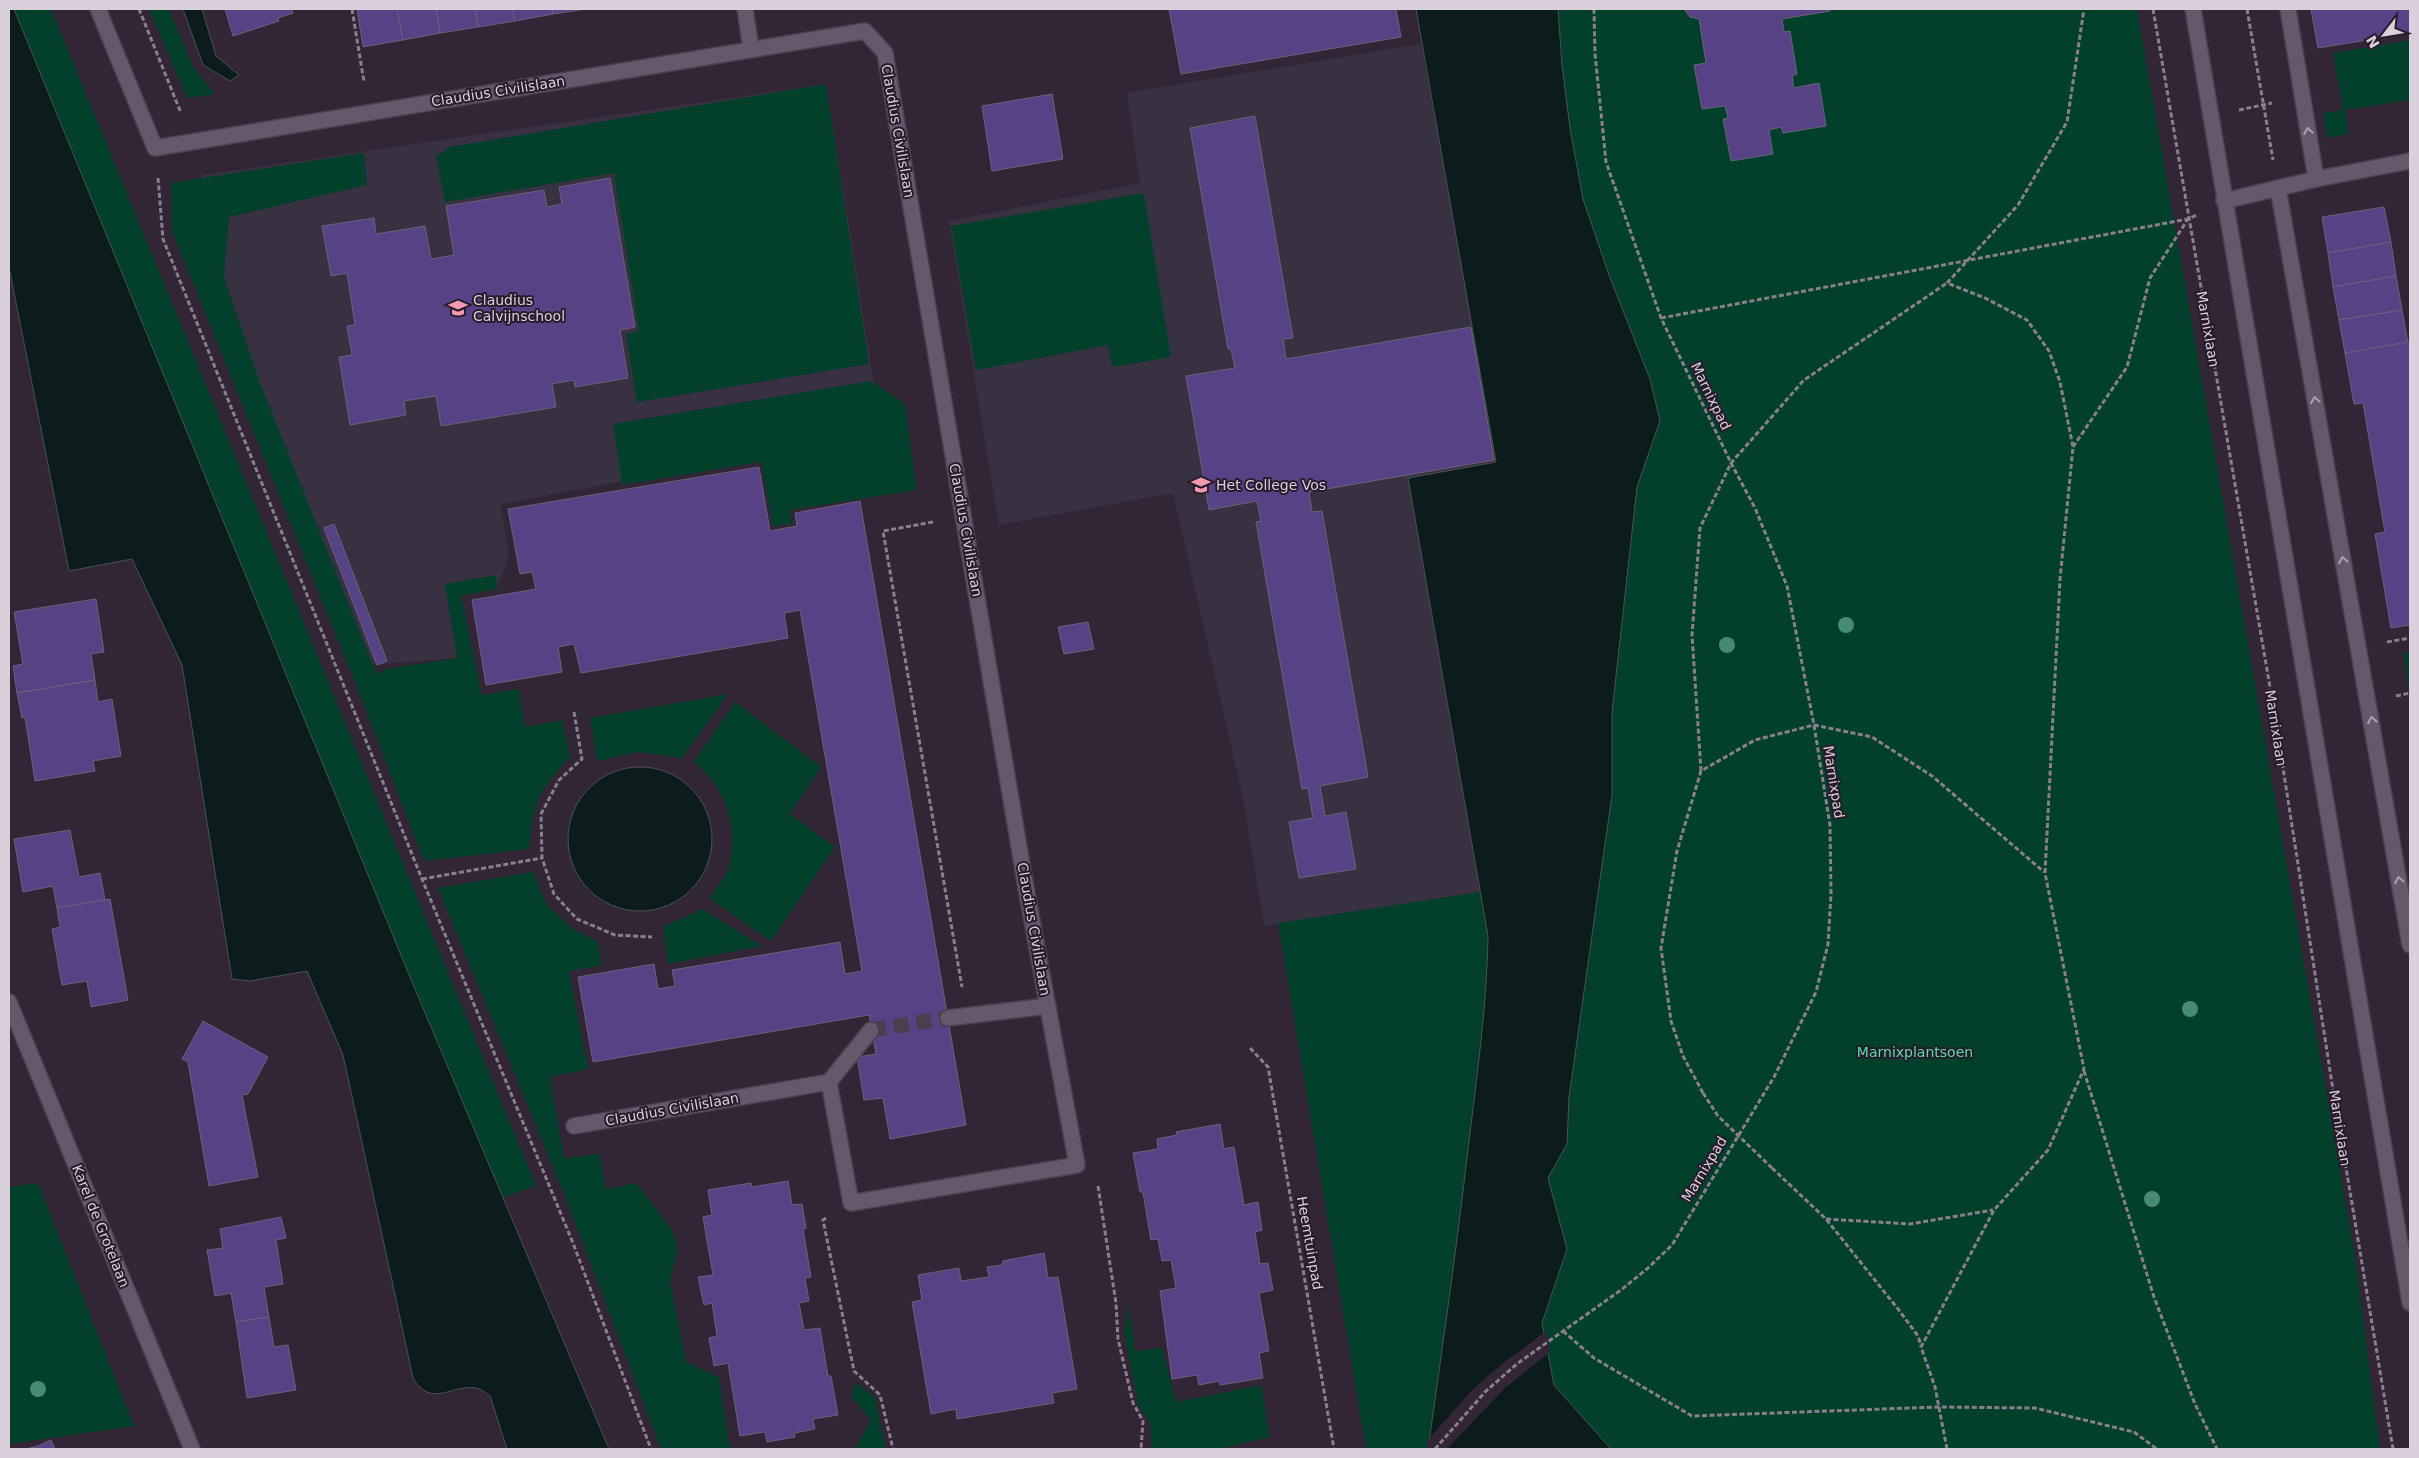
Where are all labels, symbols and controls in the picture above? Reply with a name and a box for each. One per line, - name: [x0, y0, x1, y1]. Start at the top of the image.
- north arrow: [2359, 10, 2409, 60]
- text: N: [2363, 33, 2383, 51]
- street label: Claudius Civilislaan: [878, 63, 918, 199]
- street label: Claudius Civilislaan: [430, 73, 566, 109]
- one-way arrow: [2304, 126, 2314, 135]
- street label: Marnixlaan: [2193, 290, 2223, 368]
- place label: Claudius Calvijnschool: [473, 292, 565, 324]
- school or university icon: Claudius Calvijnschool: [447, 297, 469, 319]
- street label: Marnixpad: [1688, 359, 1734, 433]
- one-way arrow: [2311, 395, 2321, 404]
- street label: Claudius Civilislaan: [946, 462, 986, 598]
- school or university icon: Het College Vos: [1190, 474, 1212, 496]
- place label: Het College Vos: [1216, 477, 1326, 493]
- one-way arrow: [2339, 555, 2349, 564]
- street label: Marnixlaan: [2262, 689, 2290, 767]
- one-way arrow: [2367, 715, 2377, 724]
- street label: Marnixpad: [1820, 744, 1848, 820]
- street label: Claudius Civilislaan: [1014, 861, 1054, 997]
- one-way arrow: [2395, 875, 2405, 884]
- park label: Marnixplantsoen: [1857, 1044, 1973, 1060]
- street label: Claudius Civilislaan: [604, 1089, 740, 1129]
- street label: Marnixlaan: [2326, 1089, 2354, 1167]
- street label: Marnixpad: [1678, 1133, 1730, 1205]
- street label: Karel de Grotelaan: [69, 1162, 133, 1290]
- street label: Heemtuinpad: [1294, 1195, 1326, 1291]

